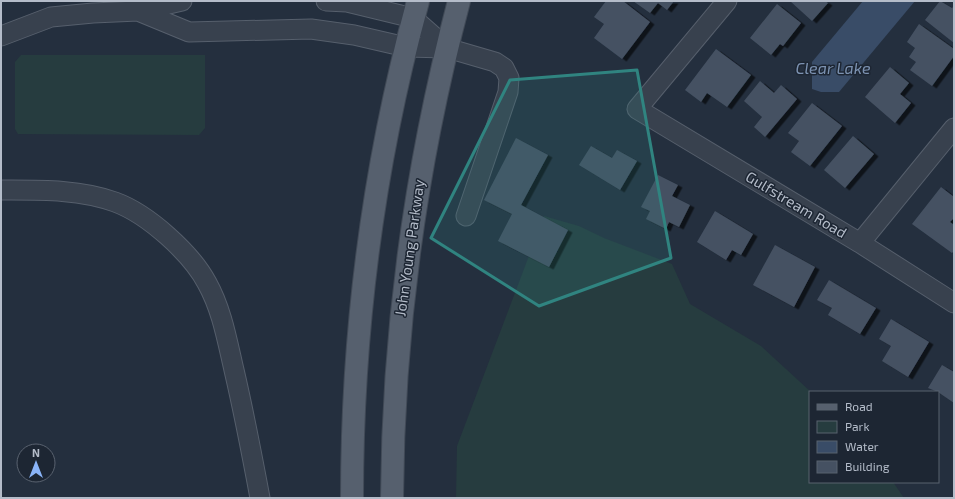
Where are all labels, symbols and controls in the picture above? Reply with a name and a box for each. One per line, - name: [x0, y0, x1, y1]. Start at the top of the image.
- water label: Clear Lake: [795, 58, 871, 77]
- street label: Gulfstream Road: [743, 167, 850, 241]
- street label: John Young Parkway: [390, 178, 428, 318]
- legend: [809, 391, 939, 483]
- text: Road: [845, 399, 873, 413]
- text: Park: [845, 419, 870, 433]
- text: Water: [845, 439, 879, 453]
- north arrow: [16, 443, 56, 483]
- text: N: [32, 446, 40, 459]
- text: Building: [845, 459, 890, 473]

